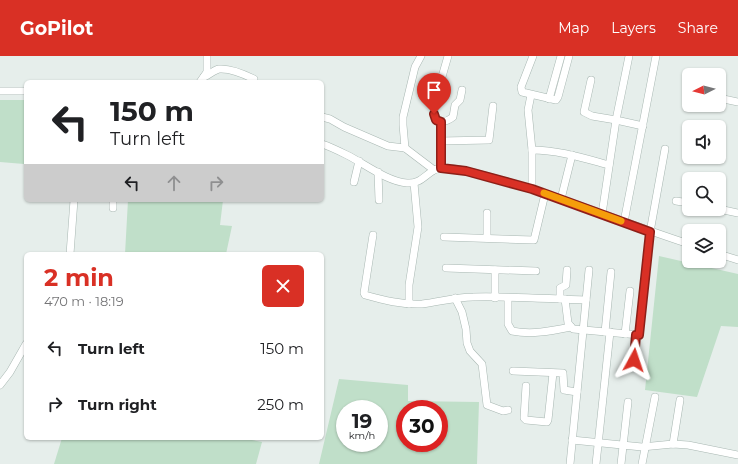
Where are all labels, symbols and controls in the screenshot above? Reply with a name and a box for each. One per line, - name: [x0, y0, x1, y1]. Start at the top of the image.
- text: GoPilot: [20, 17, 93, 40]
- text: Map: [558, 19, 589, 37]
- text: Layers: [611, 19, 656, 37]
- text: Share: [678, 19, 718, 37]
- north arrow: [682, 68, 726, 112]
- map controls: [682, 68, 726, 268]
- pin: [417, 73, 451, 114]
- icon: arrive: [423, 79, 445, 101]
- text: 150 m: [110, 94, 194, 128]
- icon: left: [44, 96, 96, 148]
- button: sound: [682, 120, 726, 164]
- text: Turn left: [110, 128, 185, 150]
- icon: left: [121, 172, 143, 194]
- icon: ahead: [163, 172, 185, 194]
- icon: right: [205, 172, 227, 194]
- button: search: [682, 172, 726, 216]
- button: layers: [682, 224, 726, 268]
- text: 2 min: [44, 263, 114, 292]
- button: close: [262, 265, 304, 307]
- text: 470 m · 18:19: [44, 293, 124, 309]
- icon: left: [44, 337, 66, 359]
- text: Turn left: [78, 339, 145, 358]
- text: 150 m: [260, 339, 304, 358]
- position arrow: [613, 339, 655, 381]
- icon: right: [44, 393, 66, 415]
- text: Turn right: [78, 395, 157, 414]
- text: 250 m: [257, 395, 304, 414]
- speed limit sign: 30: [396, 400, 448, 452]
- text: 19: [352, 409, 372, 433]
- text: km/h: [349, 429, 375, 442]

